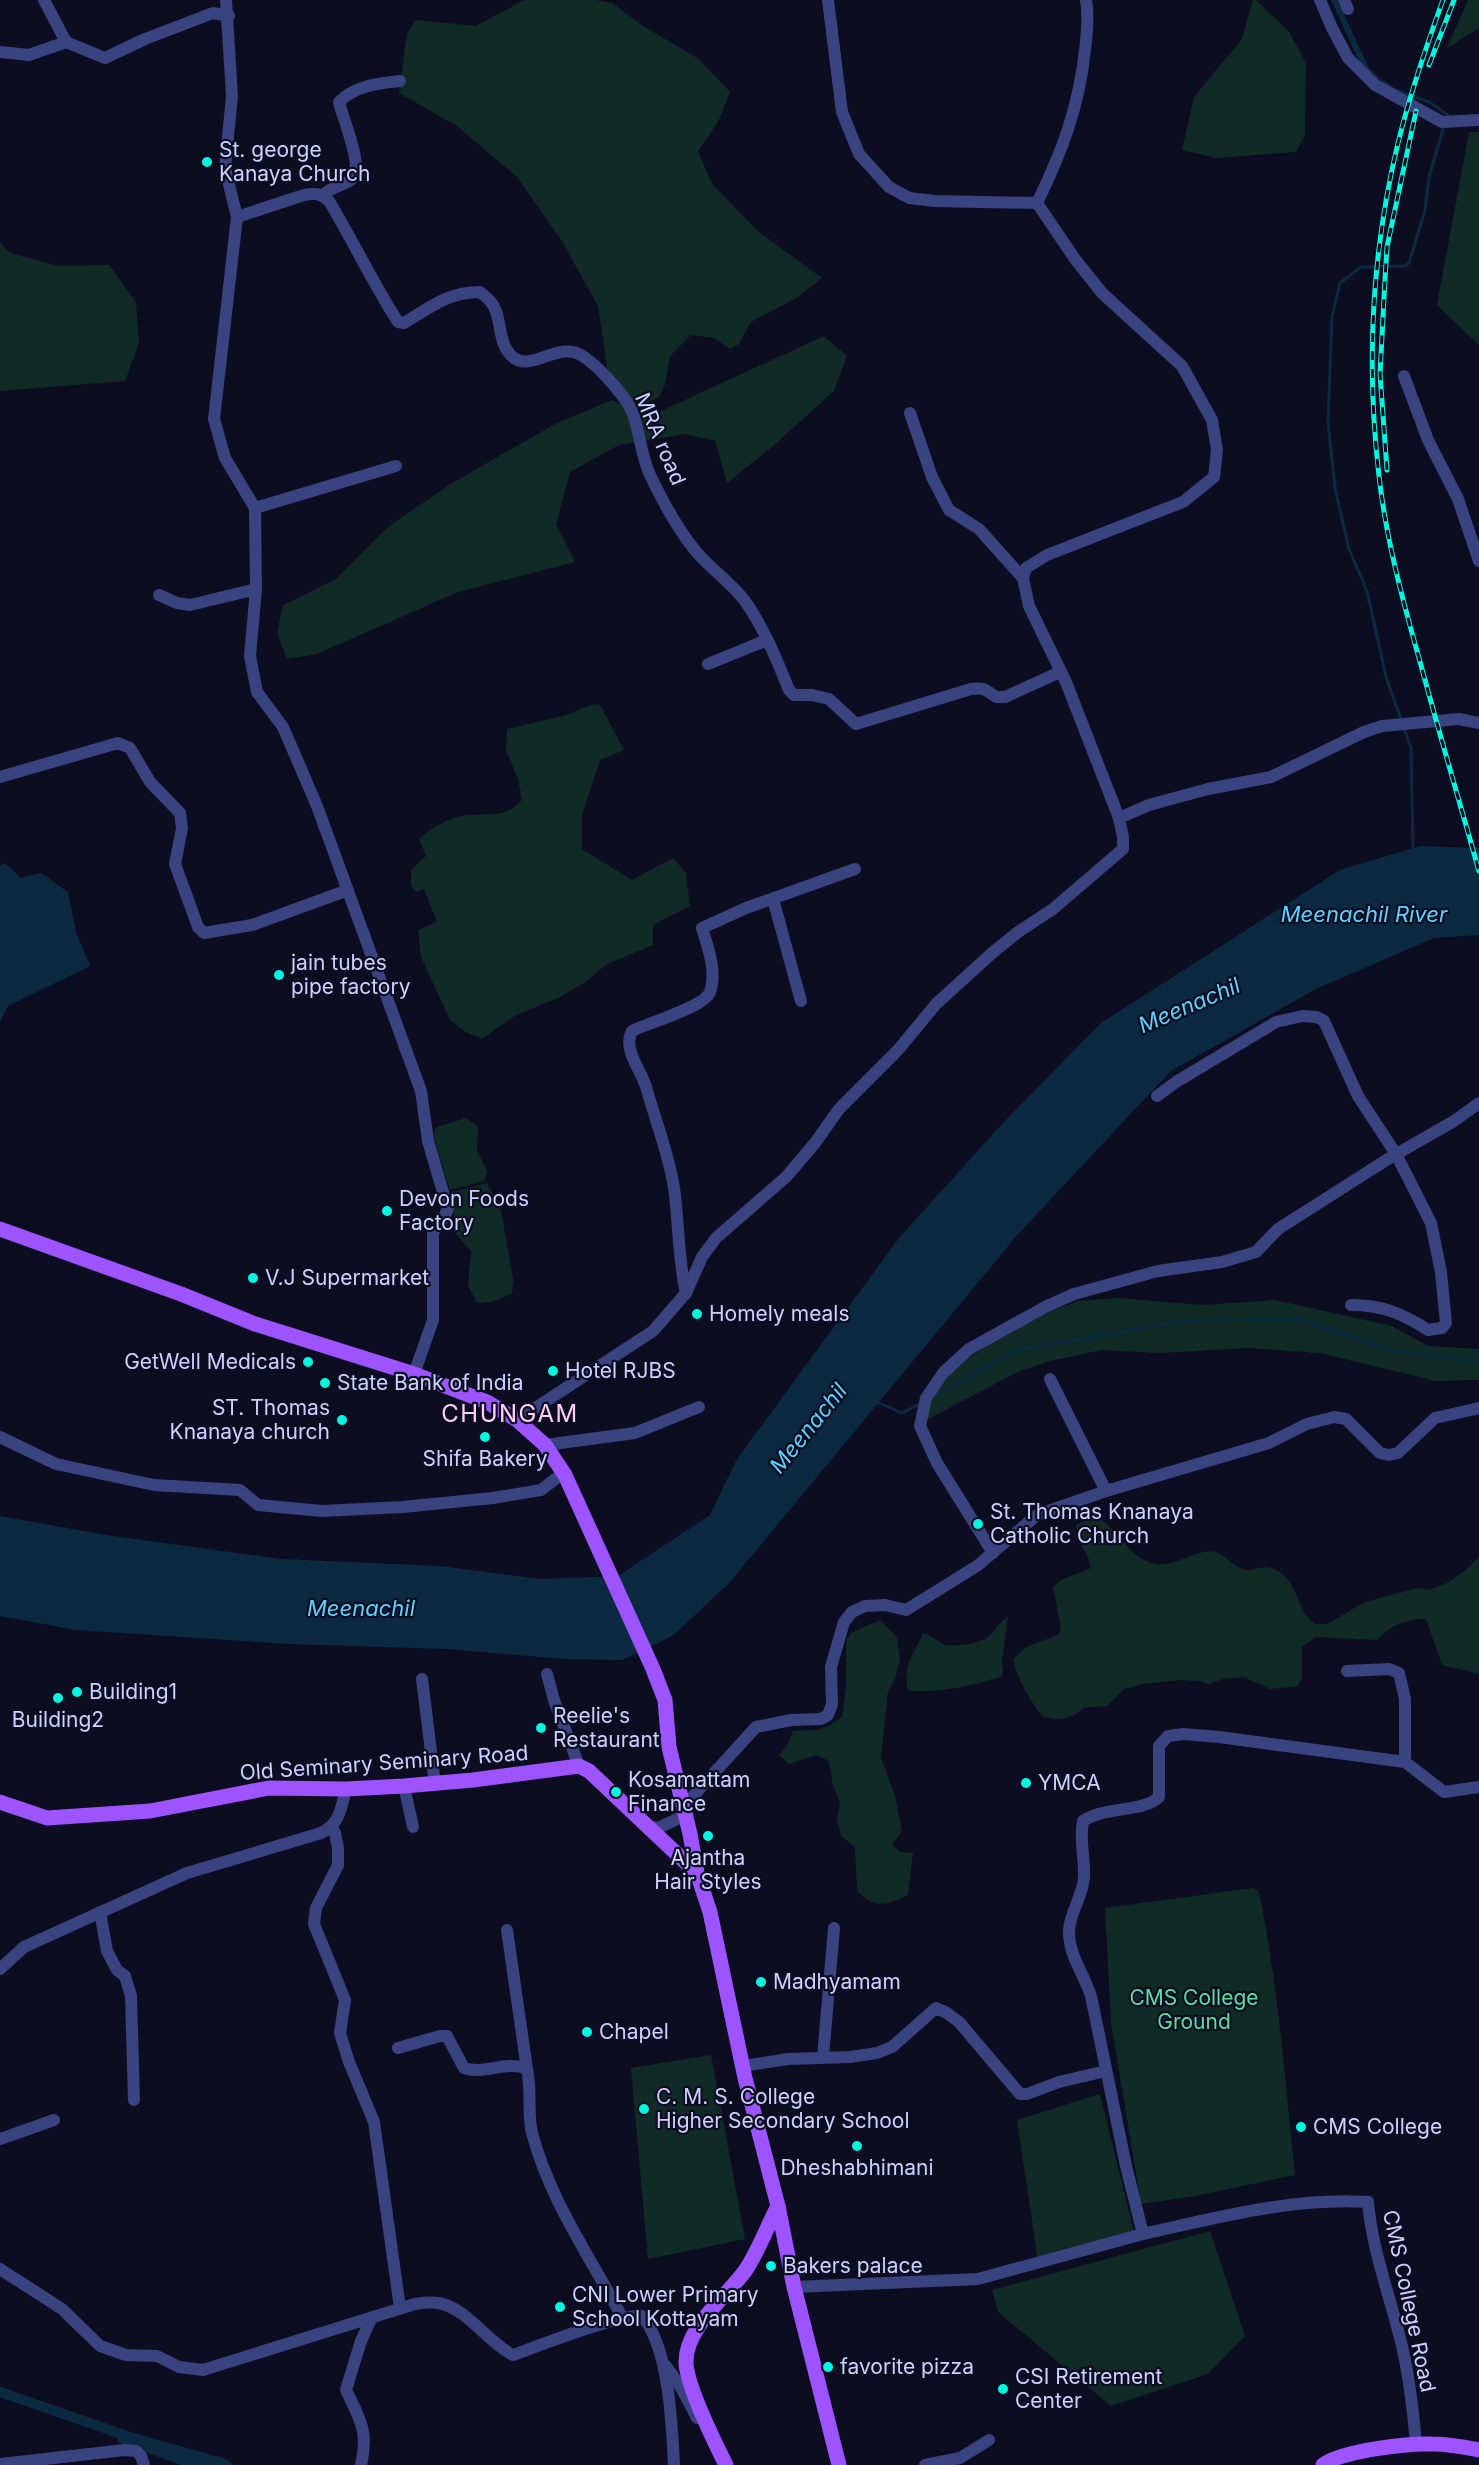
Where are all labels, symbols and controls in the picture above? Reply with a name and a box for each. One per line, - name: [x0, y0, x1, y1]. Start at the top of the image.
- place label: St. george Kanaya Church: [219, 137, 370, 186]
- marker: St. george Kanaya Church: [200, 155, 214, 169]
- street label: MRA road: [630, 389, 691, 489]
- water label: Meenachil River: [1281, 901, 1448, 927]
- place label: jain tubes pipe factory: [290, 950, 411, 999]
- marker: jain tubes pipe factory: [272, 968, 286, 982]
- water label: Meenachil: [1134, 972, 1244, 1038]
- place label: Devon Foods Factory: [399, 1186, 529, 1235]
- marker: Devon Foods Factory: [380, 1204, 394, 1218]
- place label: V.J Supermarket: [265, 1265, 429, 1290]
- marker: V.J Supermarket: [246, 1271, 260, 1285]
- place label: Homely meals: [709, 1301, 850, 1326]
- marker: Homely meals: [690, 1307, 704, 1321]
- place label: GetWell Medicals: [124, 1349, 296, 1374]
- marker: GetWell Medicals: [301, 1355, 315, 1369]
- place label: Hotel RJBS: [565, 1358, 676, 1383]
- marker: Hotel RJBS: [546, 1364, 560, 1378]
- place label: State Bank of India: [337, 1370, 523, 1395]
- marker: State Bank of India: [318, 1376, 332, 1390]
- water label: Meenachil: [764, 1377, 852, 1478]
- place label: ST. Thomas Knanaya church: [170, 1395, 330, 1444]
- district label: CHUNGAM: [441, 1399, 579, 1428]
- marker: ST. Thomas Knanaya church: [335, 1413, 349, 1427]
- marker: Shifa Bakery: [478, 1430, 492, 1444]
- place label: Shifa Bakery: [423, 1446, 548, 1471]
- place label: St. Thomas Knanaya Catholic Church: [990, 1499, 1194, 1548]
- marker: St. Thomas Knanaya Catholic Church: [971, 1517, 985, 1531]
- water label: Meenachil: [307, 1595, 416, 1621]
- place label: Building1: [89, 1679, 177, 1704]
- marker: Building1: [70, 1685, 84, 1699]
- marker: Building2: [51, 1691, 65, 1705]
- place label: Reelie's Restaurant: [553, 1703, 660, 1752]
- place label: Building2: [12, 1707, 104, 1732]
- marker: Reelie's Restaurant: [534, 1721, 548, 1735]
- street label: Old Seminary Seminary Road: [239, 1740, 529, 1785]
- place label: Kosamattam Finance: [628, 1767, 750, 1816]
- place label: YMCA: [1038, 1770, 1101, 1795]
- marker: YMCA: [1019, 1776, 1033, 1790]
- marker: Kosamattam Finance: [609, 1785, 623, 1799]
- marker: Ajantha Hair Styles: [701, 1829, 715, 1843]
- place label: Ajantha Hair Styles: [654, 1845, 762, 1894]
- place label: Madhyamam: [773, 1969, 901, 1994]
- marker: Madhyamam: [754, 1975, 768, 1989]
- park label: CMS College Ground: [1129, 1985, 1259, 2034]
- place label: Chapel: [599, 2019, 669, 2044]
- marker: Chapel: [580, 2025, 594, 2039]
- place label: C. M. S. College Higher Secondary School: [656, 2084, 910, 2133]
- marker: C. M. S. College Higher Secondary School: [637, 2102, 651, 2116]
- place label: CMS College: [1313, 2114, 1442, 2139]
- marker: CMS College: [1294, 2120, 1308, 2134]
- marker: Dheshabhimani: [850, 2139, 864, 2153]
- place label: Dheshabhimani: [780, 2155, 934, 2180]
- street label: CMS College Road: [1378, 2207, 1441, 2394]
- place label: Bakers palace: [783, 2253, 923, 2278]
- marker: Bakers palace: [764, 2259, 778, 2273]
- place label: CNI Lower Primary School Kottayam: [572, 2282, 759, 2331]
- marker: CNI Lower Primary School Kottayam: [553, 2300, 567, 2314]
- place label: favorite pizza: [840, 2354, 974, 2379]
- marker: favorite pizza: [821, 2360, 835, 2374]
- place label: CSI Retirement Center: [1015, 2364, 1163, 2413]
- marker: CSI Retirement Center: [996, 2382, 1010, 2396]

